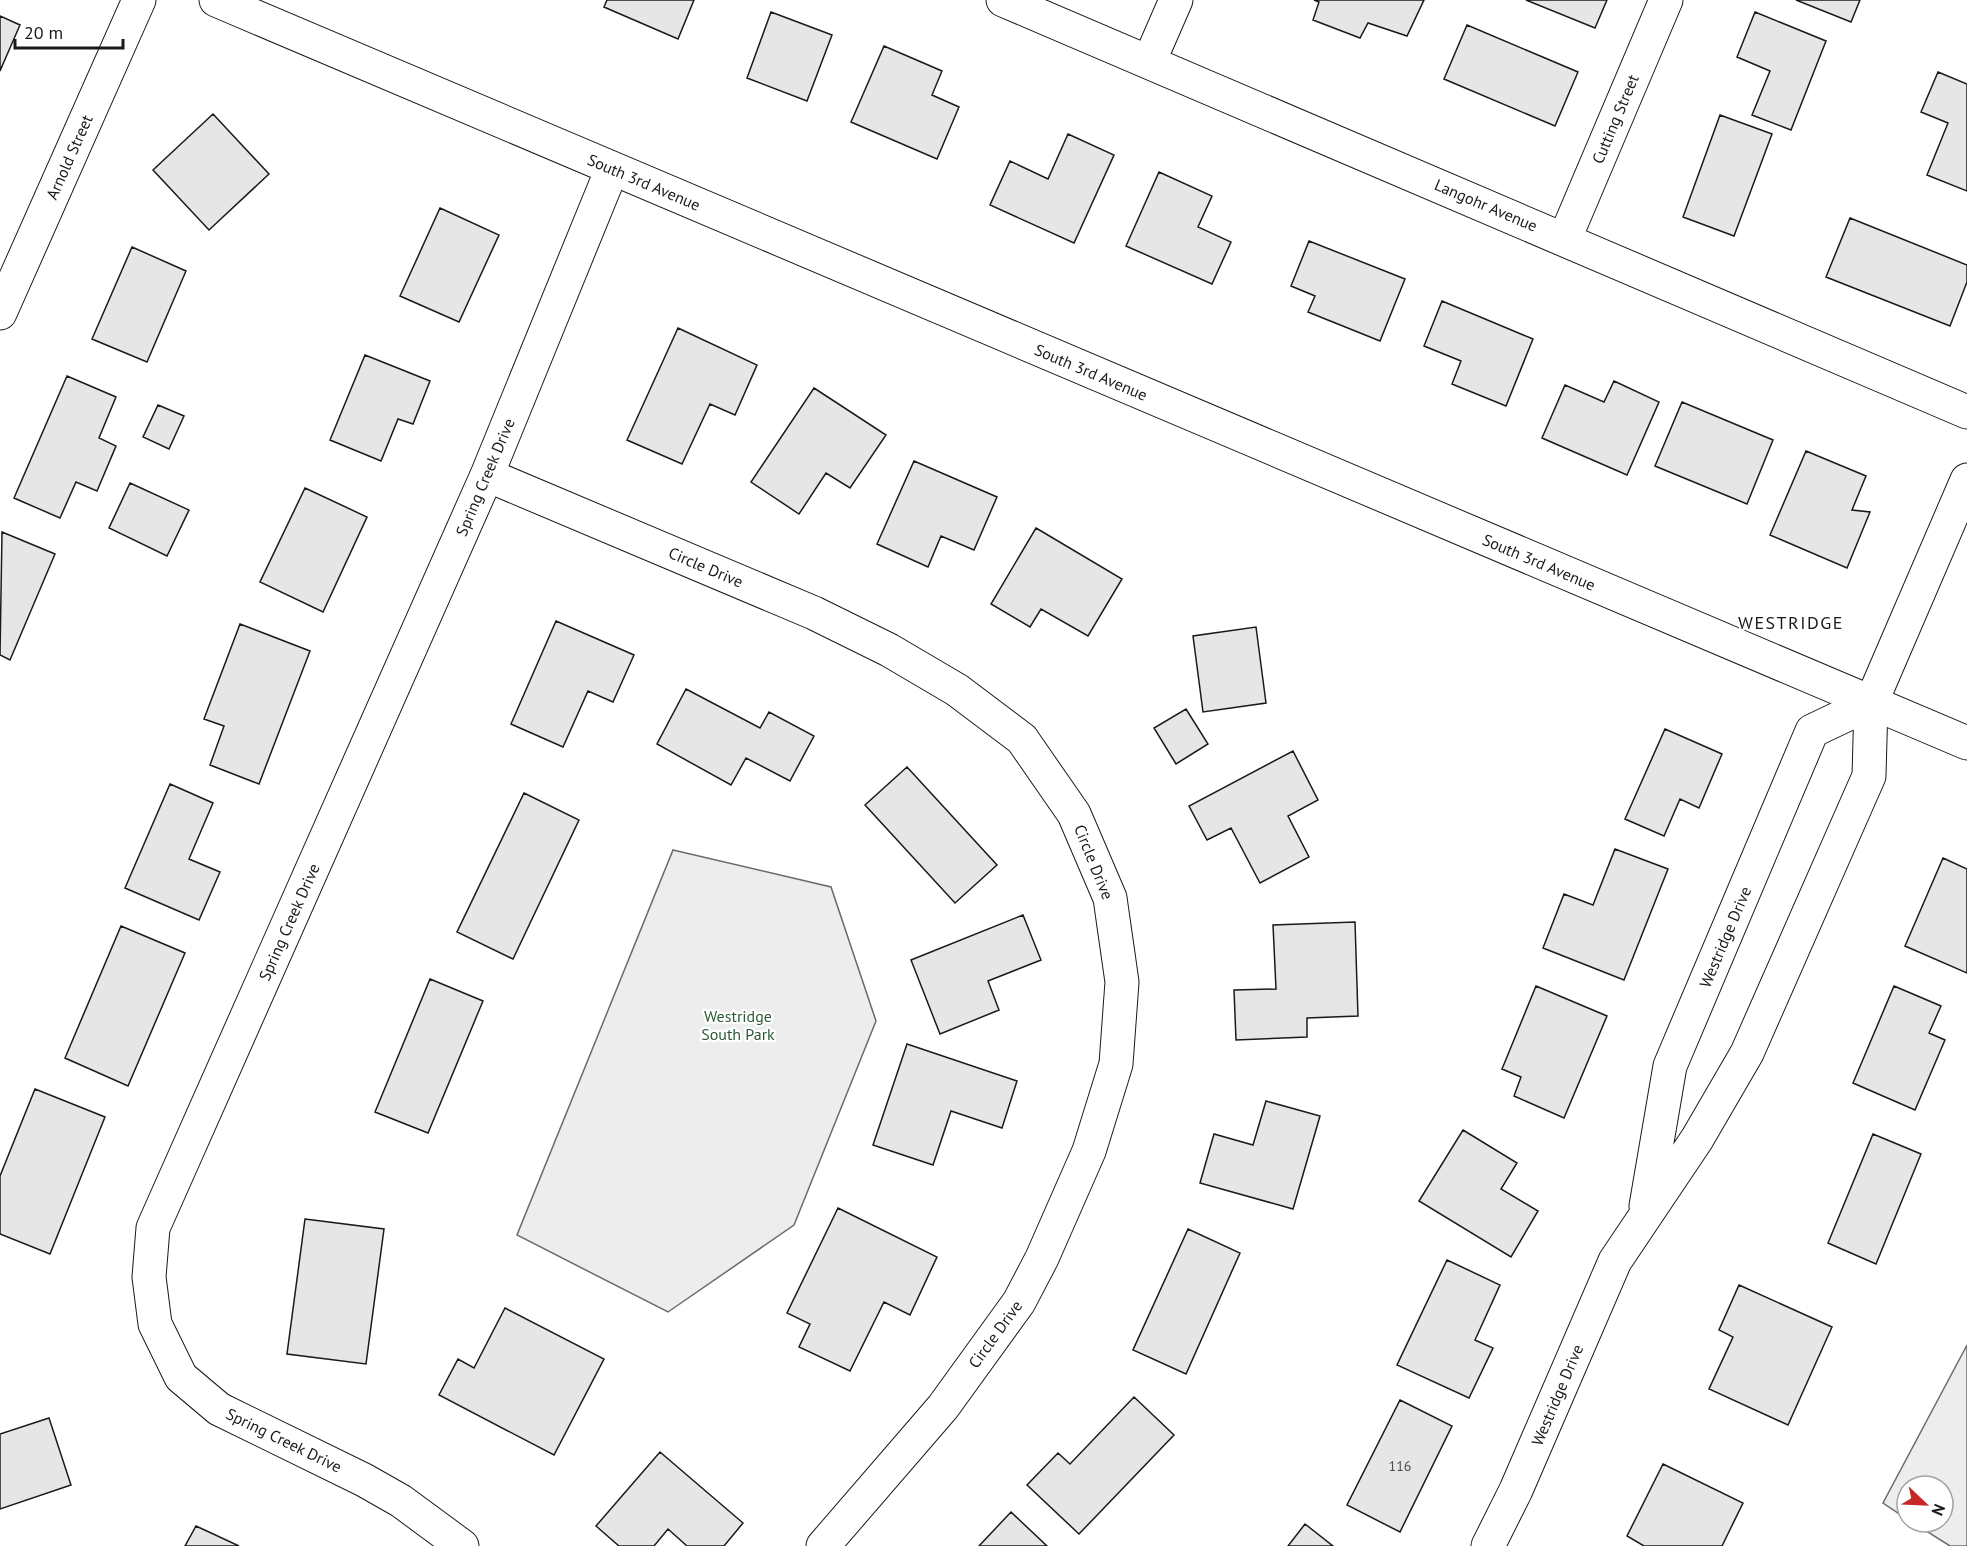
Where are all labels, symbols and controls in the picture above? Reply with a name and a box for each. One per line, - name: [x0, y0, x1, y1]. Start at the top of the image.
- scale bar: [15, 12, 123, 50]
- text: 20 m: [24, 21, 63, 44]
- street label: Cutting Street: [1587, 71, 1643, 167]
- street label: Arnold Street: [41, 111, 97, 202]
- street label: South 3rd Avenue: [585, 149, 703, 215]
- street label: Langohr Avenue: [1432, 174, 1540, 236]
- street label: South 3rd Avenue: [1032, 339, 1150, 405]
- street label: Spring Creek Drive: [451, 415, 519, 539]
- street label: South 3rd Avenue: [1480, 529, 1598, 595]
- street label: Circle Drive: [666, 542, 746, 592]
- district label: WESTRIDGE: [1738, 611, 1844, 634]
- street label: Circle Drive: [1070, 822, 1118, 902]
- street label: Spring Creek Drive: [254, 860, 324, 984]
- street label: Westridge Drive: [1695, 883, 1755, 991]
- park label: Westridge South Park: [701, 1006, 775, 1044]
- street label: Circle Drive: [964, 1296, 1026, 1372]
- street label: Westridge Drive: [1527, 1341, 1587, 1449]
- street label: Spring Creek Drive: [223, 1403, 345, 1477]
- house number: 116: [1389, 1457, 1411, 1475]
- north arrow: [1895, 1474, 1955, 1534]
- text: N: [1928, 1501, 1950, 1519]

